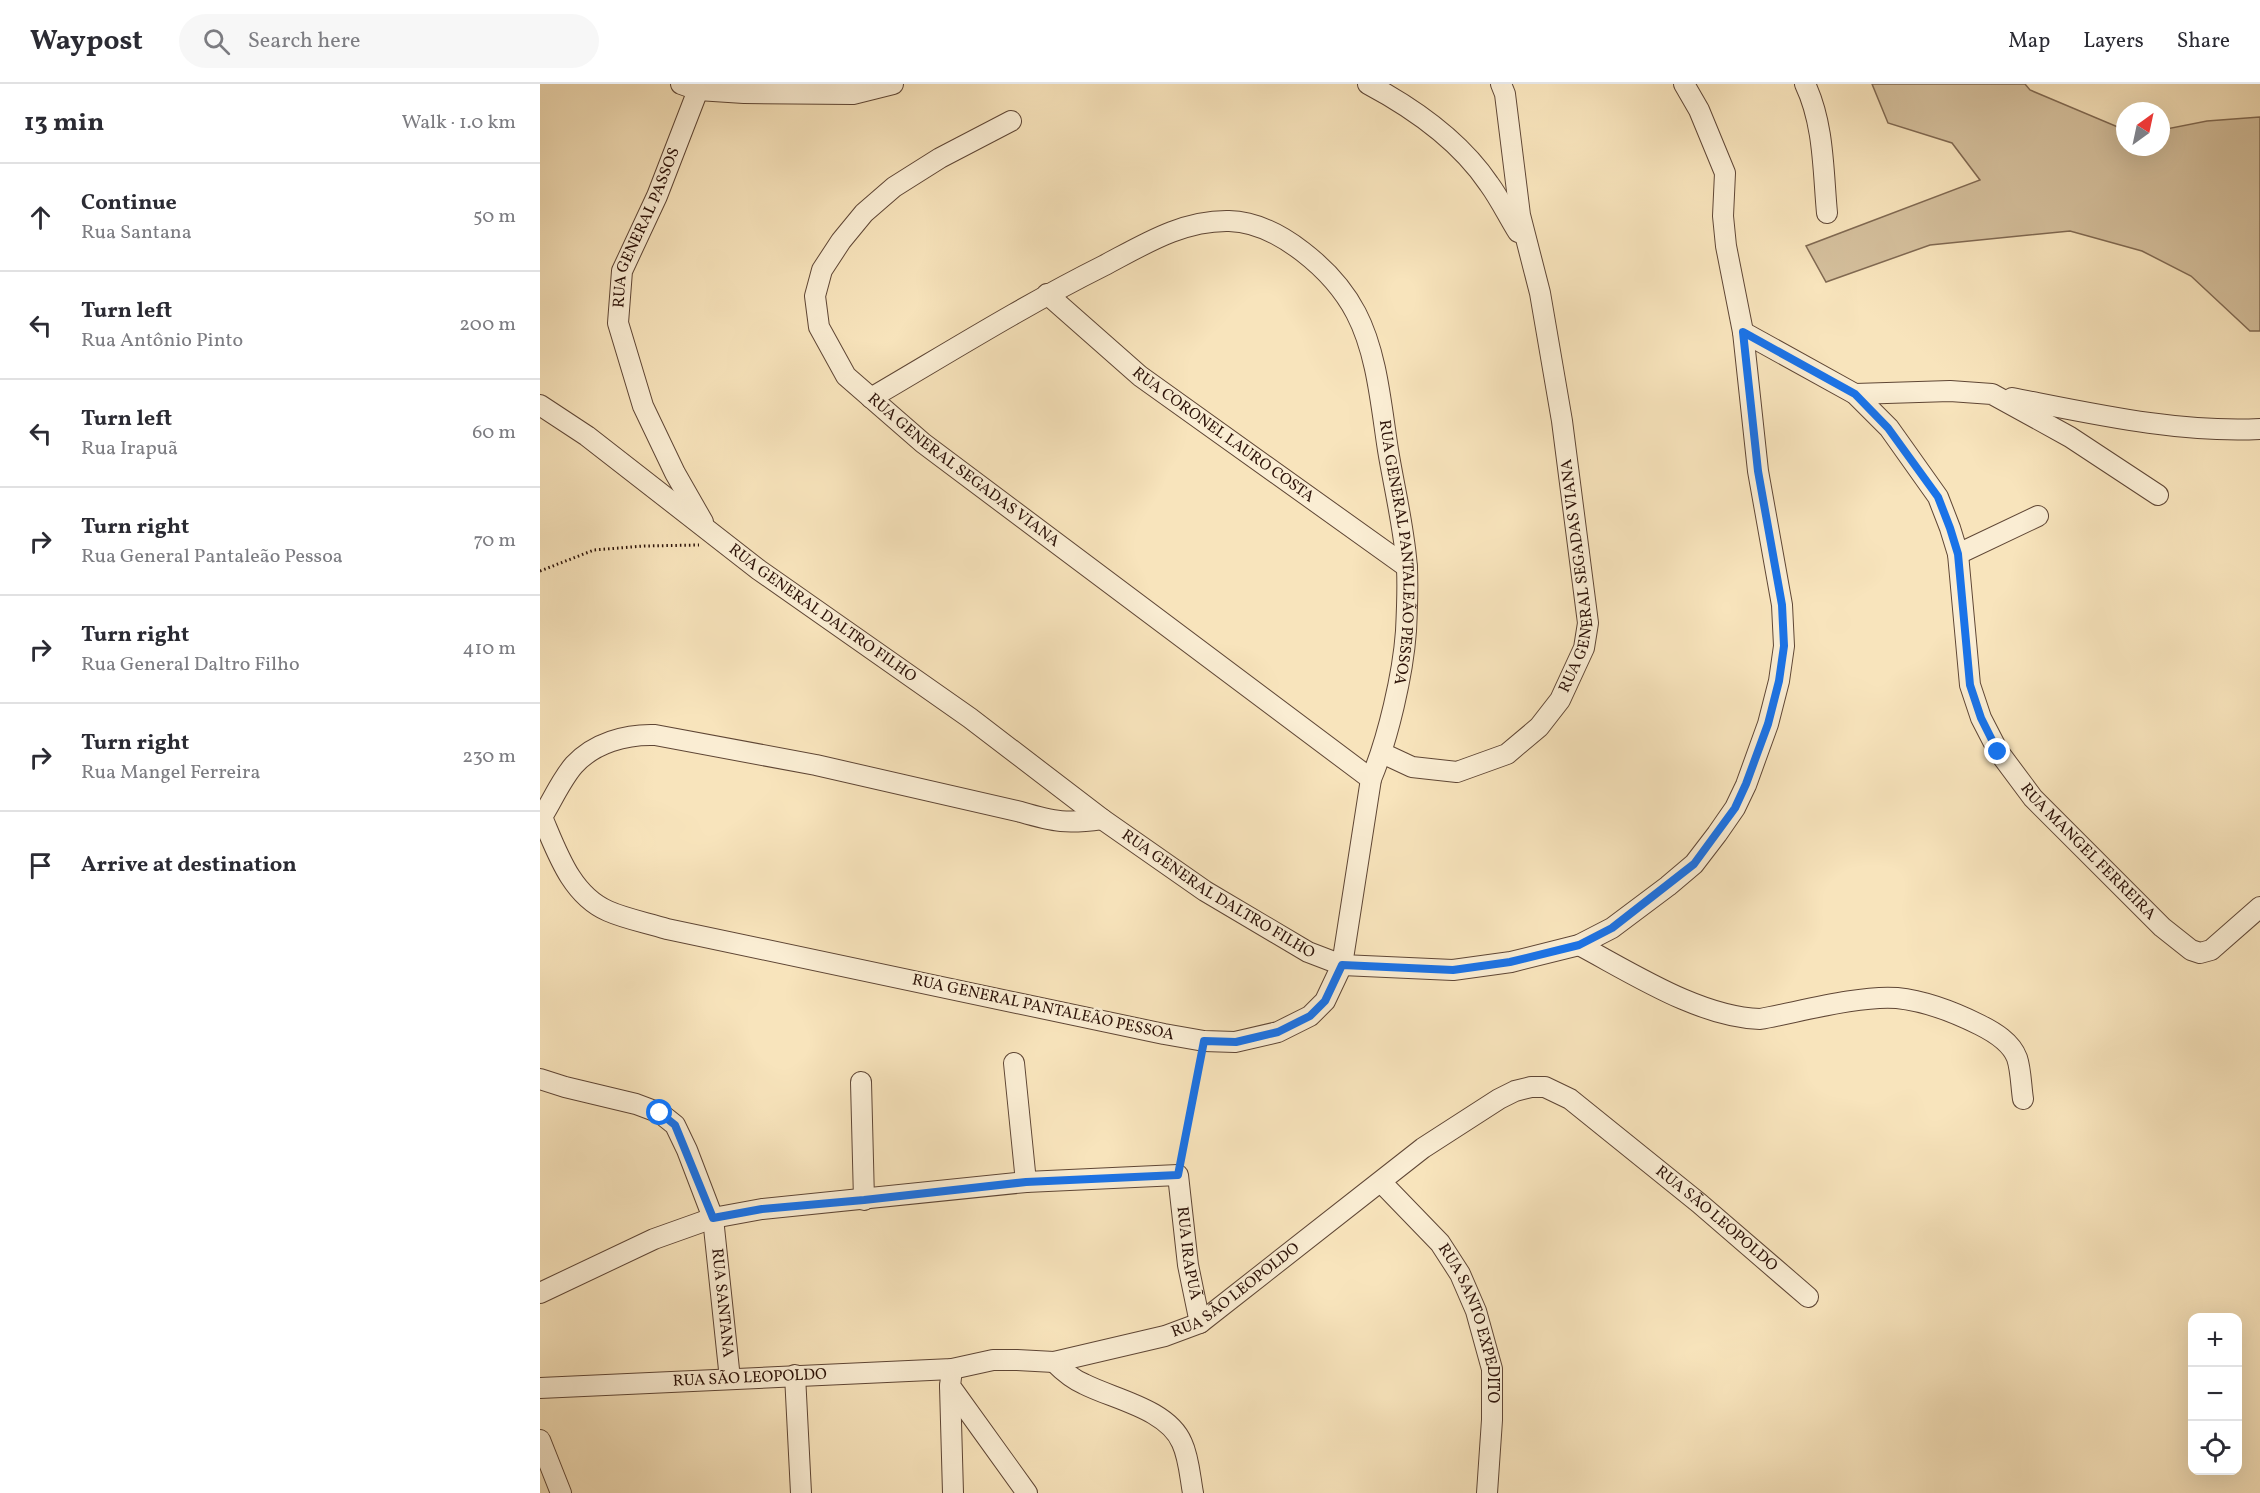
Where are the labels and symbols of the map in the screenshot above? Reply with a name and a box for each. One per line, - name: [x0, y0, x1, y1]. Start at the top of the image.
- north arrow: [2116, 102, 2170, 156]
- street label: RUA GENERAL PASSOS: [608, 144, 686, 309]
- street label: RUA CORONEL LAURO COSTA: [1127, 363, 1319, 508]
- street label: RUA GENERAL SEGADAS VIANA: [863, 388, 1064, 553]
- street label: RUA GENERAL PANTALEÃO PESSOA: [1373, 419, 1418, 687]
- street label: RUA GENERAL SEGADAS VIANA: [1554, 458, 1600, 696]
- street label: RUA GENERAL DALTRO FILHO: [724, 539, 921, 688]
- route end: [1984, 738, 2010, 764]
- street label: RUA MANGEL FERREIRA: [2015, 779, 2161, 926]
- street label: RUA GENERAL DALTRO FILHO: [1117, 825, 1318, 965]
- street label: RUA GENERAL PANTALEÃO PESSOA: [910, 969, 1176, 1047]
- route start: [646, 1099, 672, 1125]
- street label: RUA SÃO LEOPOLDO: [1650, 1161, 1782, 1277]
- street label: RUA IRAPUÃ: [1171, 1205, 1206, 1302]
- street label: RUA SÃO LEOPOLDO: [1168, 1238, 1305, 1344]
- street label: RUA SANTO EXPEDITO: [1432, 1239, 1503, 1403]
- street label: RUA SANTANA: [705, 1247, 739, 1359]
- street label: RUA SÃO LEOPOLDO: [672, 1364, 827, 1393]

